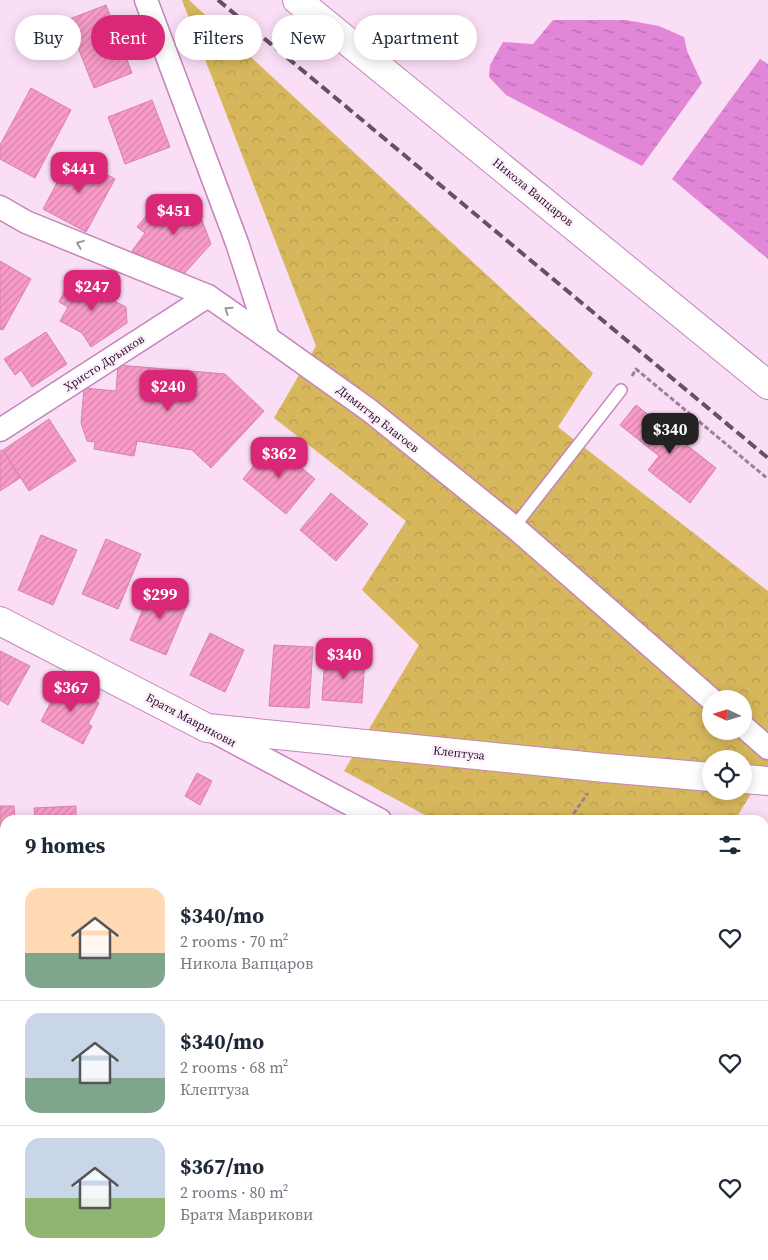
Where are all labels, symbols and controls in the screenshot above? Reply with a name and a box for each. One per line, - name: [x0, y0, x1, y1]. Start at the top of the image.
- chip: Buy: [15, 15, 81, 60]
- chip: Rent: [91, 15, 165, 60]
- chip: Filters: [175, 15, 262, 60]
- chip: New: [272, 15, 344, 60]
- chip: Apartment: [354, 15, 477, 60]
- pin: $441: [49, 152, 109, 194]
- street label: Никола Вапцаров: [489, 154, 577, 230]
- text: $441: [62, 157, 96, 179]
- pin: $451: [144, 194, 204, 236]
- text: $451: [157, 199, 191, 221]
- one-way arrow: [76, 240, 85, 250]
- pin: $247: [62, 270, 122, 312]
- text: $247: [75, 275, 109, 297]
- one-way arrow: [224, 307, 234, 316]
- street label: Христо Дрънков: [61, 331, 147, 395]
- pin: $240: [138, 370, 198, 412]
- text: $240: [151, 375, 185, 397]
- street label: Димитър Благоев: [334, 382, 422, 456]
- pin: $340: [640, 412, 700, 455]
- text: $340: [653, 418, 687, 440]
- pin: $362: [249, 436, 309, 479]
- text: $362: [262, 442, 296, 464]
- pin: $299: [130, 578, 190, 620]
- text: $299: [143, 583, 177, 605]
- pin: $340: [314, 638, 374, 680]
- text: $340: [327, 643, 361, 665]
- pin: $367: [41, 670, 101, 713]
- text: $367: [54, 676, 88, 698]
- street label: Братя Маврикови: [143, 689, 239, 751]
- north arrow: [702, 690, 752, 740]
- map controls: [702, 690, 752, 800]
- street label: Клептуза: [432, 742, 487, 764]
- button: locate: [702, 750, 752, 800]
- text: 9 homes: [25, 831, 105, 860]
- icon: filters: [716, 831, 744, 859]
- text: $340/mo: [180, 901, 264, 930]
- icon: home: [65, 908, 125, 968]
- icon: heart: [716, 924, 744, 952]
- text: 2 rooms · 70 m²: [180, 930, 288, 952]
- text: Никола Вапцаров: [180, 952, 313, 974]
- text: $340/mo: [180, 1027, 264, 1056]
- icon: home: [65, 1033, 125, 1093]
- icon: heart: [716, 1049, 744, 1077]
- text: 2 rooms · 68 m²: [180, 1056, 288, 1078]
- text: Клептуза: [180, 1078, 249, 1100]
- text: $367/mo: [180, 1152, 264, 1181]
- icon: home: [65, 1158, 125, 1218]
- icon: heart: [716, 1174, 744, 1202]
- text: 2 rooms · 80 m²: [180, 1181, 288, 1203]
- text: Братя Маврикови: [180, 1203, 313, 1225]

